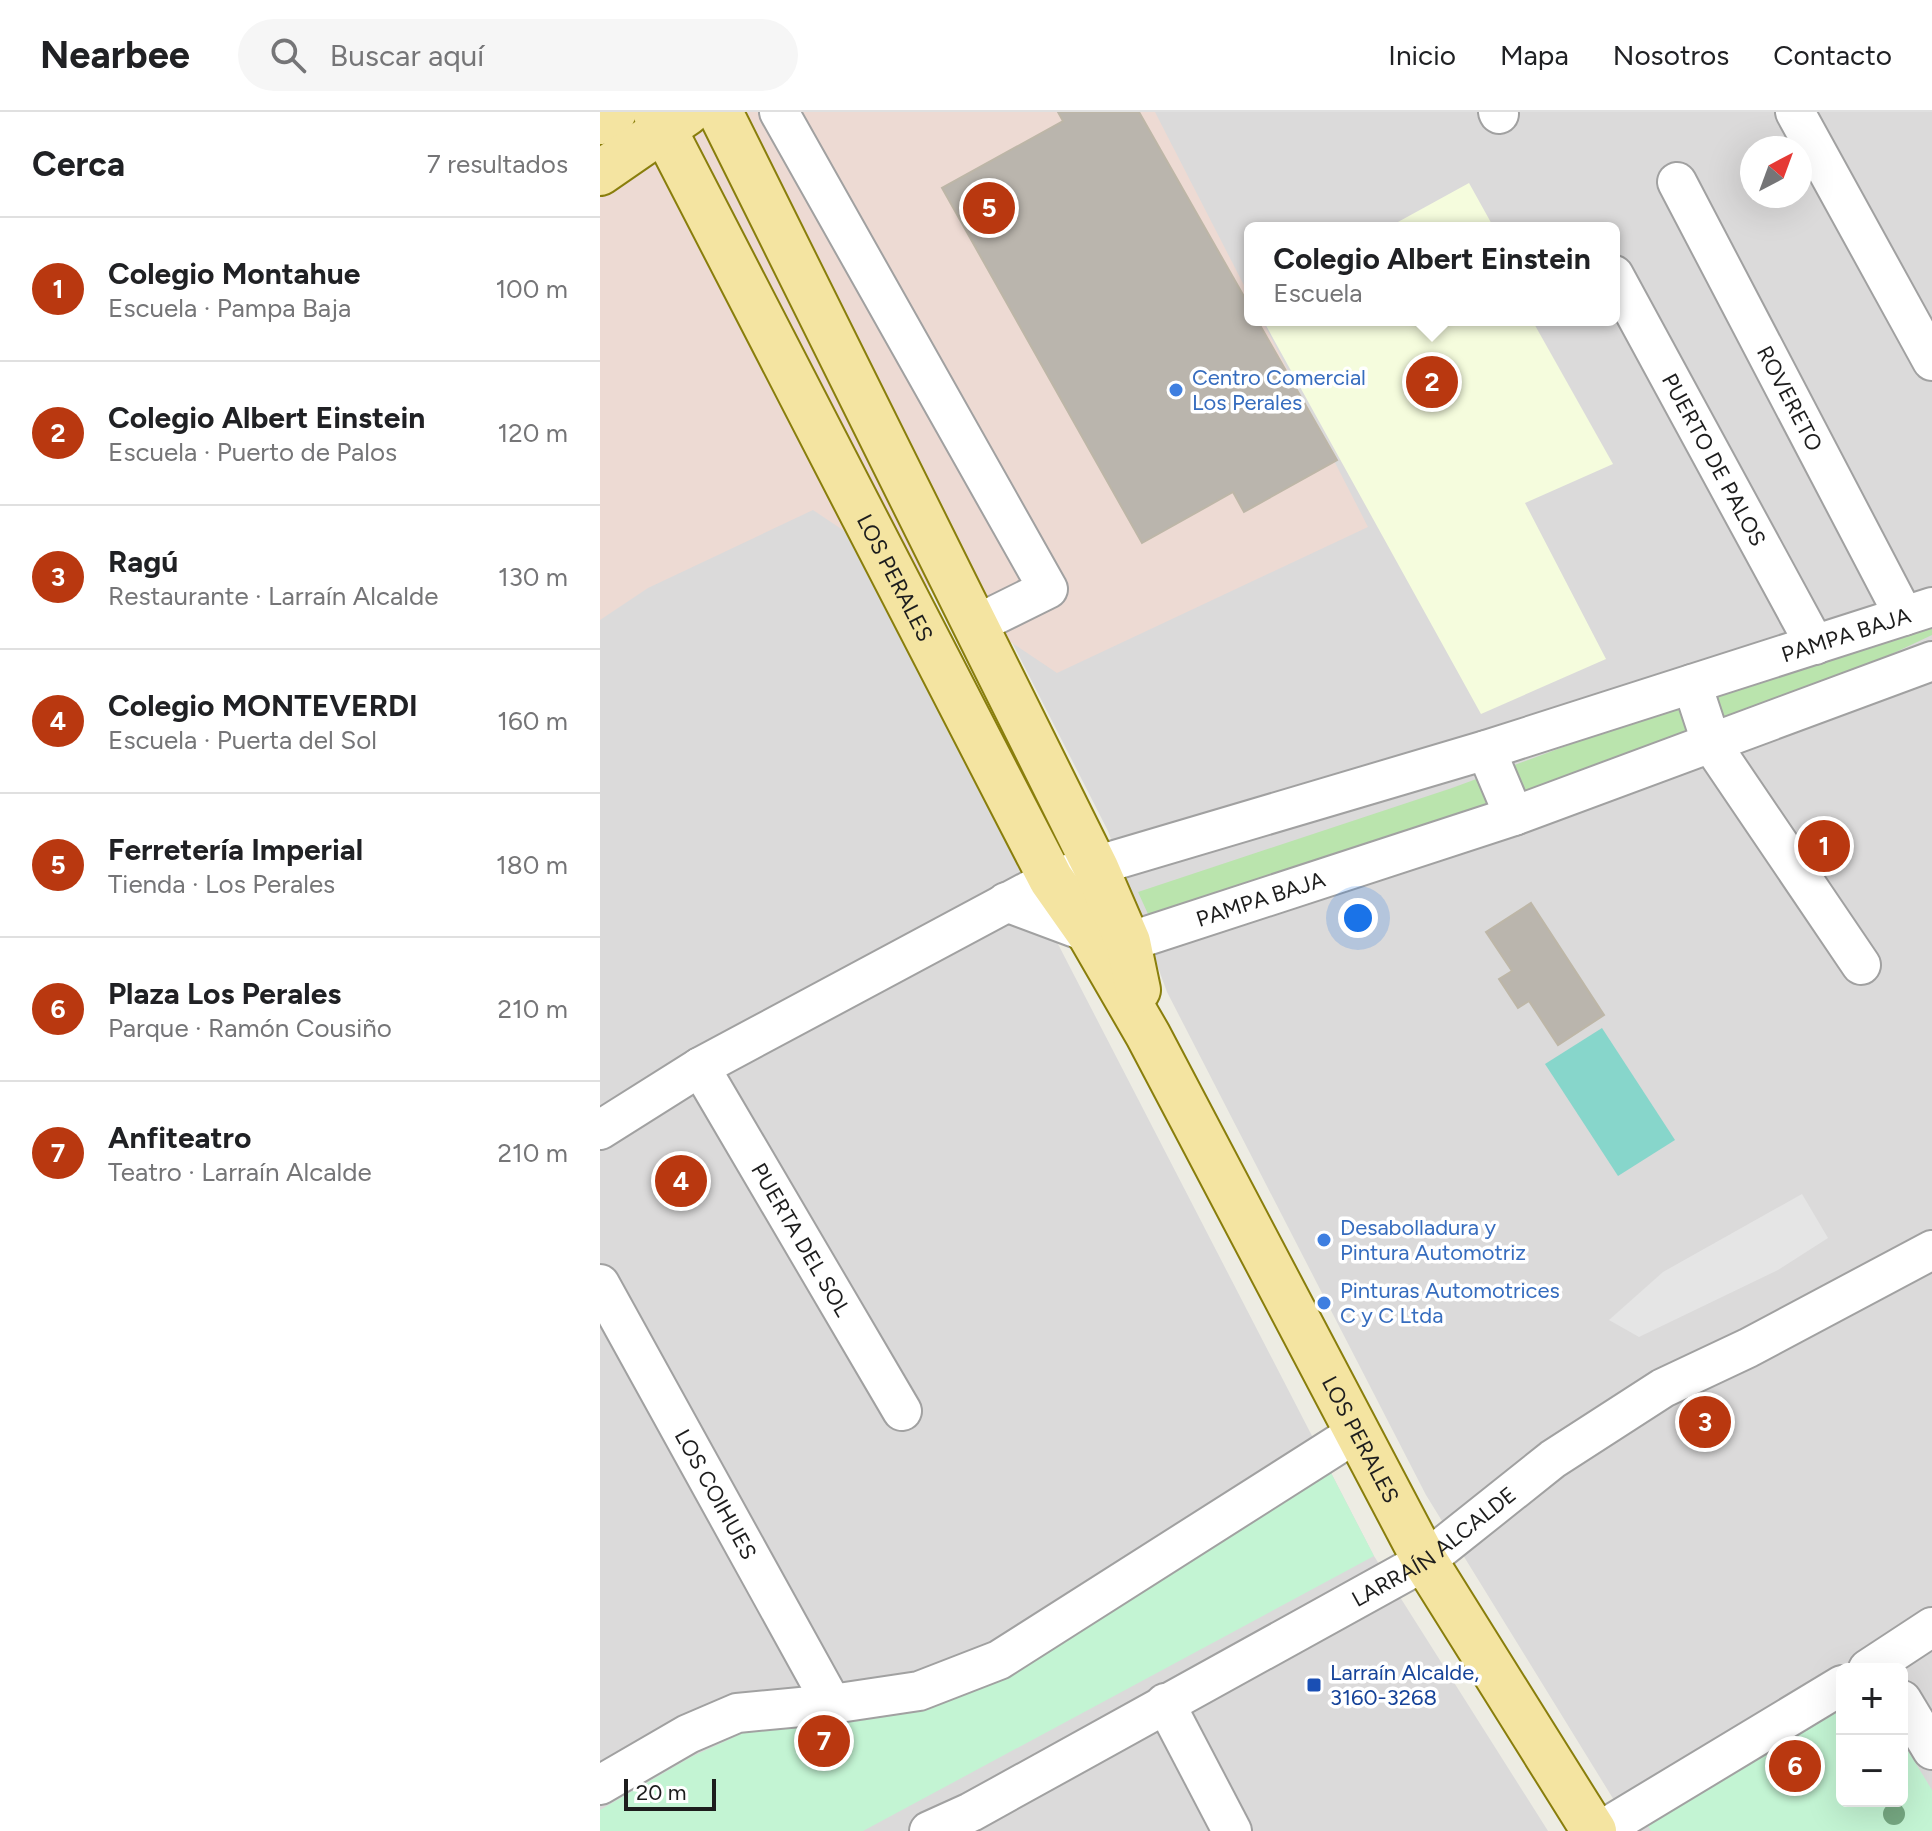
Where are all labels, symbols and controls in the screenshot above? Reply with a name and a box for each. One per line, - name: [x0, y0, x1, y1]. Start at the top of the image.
- search box: [238, 19, 798, 91]
- text: Nearbee: [40, 32, 190, 78]
- icon: search: [266, 33, 310, 77]
- text: Buscar aquí: [330, 37, 484, 74]
- text: Inicio: [1388, 38, 1456, 72]
- text: Mapa: [1500, 38, 1569, 72]
- text: Nosotros: [1613, 38, 1729, 72]
- text: Contacto: [1773, 38, 1892, 72]
- north arrow: [1740, 136, 1812, 208]
- text: Cerca: [32, 144, 125, 185]
- text: 7 resultados: [427, 148, 568, 180]
- pin: 5: [963, 178, 1015, 238]
- popup: [1244, 222, 1620, 326]
- text: Colegio Albert Einstein: [1273, 240, 1591, 277]
- text: Colegio Montahue: [108, 255, 360, 292]
- text: 1: [53, 273, 63, 305]
- text: 100 m: [495, 273, 568, 305]
- text: Escuela: [1273, 277, 1363, 309]
- text: Escuela · Pampa Baja: [108, 292, 351, 324]
- street label: ROVERETO: [1751, 341, 1828, 456]
- pin: 2: [1406, 352, 1458, 412]
- place label: Centro Comercial Los Perales: [1192, 364, 1366, 416]
- street label: PUERTO DE PALOS: [1656, 369, 1772, 551]
- marker: Centro Comercial Los Perales: [1167, 381, 1185, 399]
- text: Colegio Albert Einstein: [108, 399, 425, 436]
- text: 2: [50, 417, 66, 449]
- text: 120 m: [498, 417, 568, 449]
- text: Escuela · Puerto de Palos: [108, 436, 397, 468]
- street label: LOS PERALES: [851, 510, 939, 646]
- text: Ragú: [108, 543, 178, 580]
- text: 3: [51, 561, 65, 593]
- text: 130 m: [498, 561, 568, 593]
- text: Restaurante · Larraín Alcalde: [108, 580, 438, 612]
- street label: PAMPA BAJA: [1778, 602, 1914, 668]
- text: Colegio MONTEVERDI: [108, 687, 418, 724]
- text: 4: [50, 705, 66, 737]
- text: 160 m: [497, 705, 568, 737]
- text: Escuela · Puerta del Sol: [108, 724, 377, 756]
- pin: 1: [1798, 816, 1850, 876]
- text: Ferretería Imperial: [108, 831, 363, 868]
- text: 5: [50, 849, 66, 881]
- text: 180 m: [496, 849, 568, 881]
- street label: PAMPA BAJA: [1193, 866, 1329, 933]
- text: Tienda · Los Perales: [108, 868, 335, 900]
- your location: [1338, 898, 1378, 938]
- text: Plaza Los Perales: [108, 975, 341, 1012]
- text: 6: [50, 993, 66, 1025]
- text: 210 m: [498, 993, 568, 1025]
- text: Parque · Ramón Cousiño: [108, 1012, 392, 1044]
- text: Anfiteatro: [108, 1119, 251, 1156]
- text: 7: [51, 1137, 65, 1169]
- text: 210 m: [498, 1137, 568, 1169]
- pin: 4: [655, 1151, 707, 1211]
- text: Teatro · Larraín Alcalde: [108, 1156, 372, 1188]
- street label: PUERTA DEL SOL: [745, 1158, 857, 1322]
- place label: Desabolladura y Pintura Automotriz: [1340, 1214, 1526, 1266]
- marker: Desabolladura y Pintura Automotriz: [1315, 1231, 1333, 1249]
- place label: Pinturas Automotrices C y C Ltda: [1340, 1277, 1560, 1329]
- marker: Pinturas Automotrices C y C Ltda: [1315, 1294, 1333, 1312]
- street label: LOS PERALES: [1316, 1371, 1405, 1508]
- pin: 3: [1679, 1392, 1731, 1452]
- street label: LOS COIHUES: [669, 1424, 762, 1564]
- street label: LARRAÍN ALCALDE: [1347, 1481, 1521, 1613]
- place label: Larraín Alcalde, 3160-3268: [1330, 1659, 1479, 1711]
- map controls: [1836, 1663, 1908, 1807]
- button: +: [1836, 1663, 1908, 1735]
- marker: Larraín Alcalde, 3160-3268: [1305, 1676, 1323, 1694]
- pin: 7: [798, 1711, 850, 1771]
- button: −: [1836, 1735, 1908, 1807]
- pin: 6: [1769, 1736, 1821, 1796]
- scale bar: [624, 1775, 716, 1811]
- text: 20 m: [636, 1779, 687, 1806]

